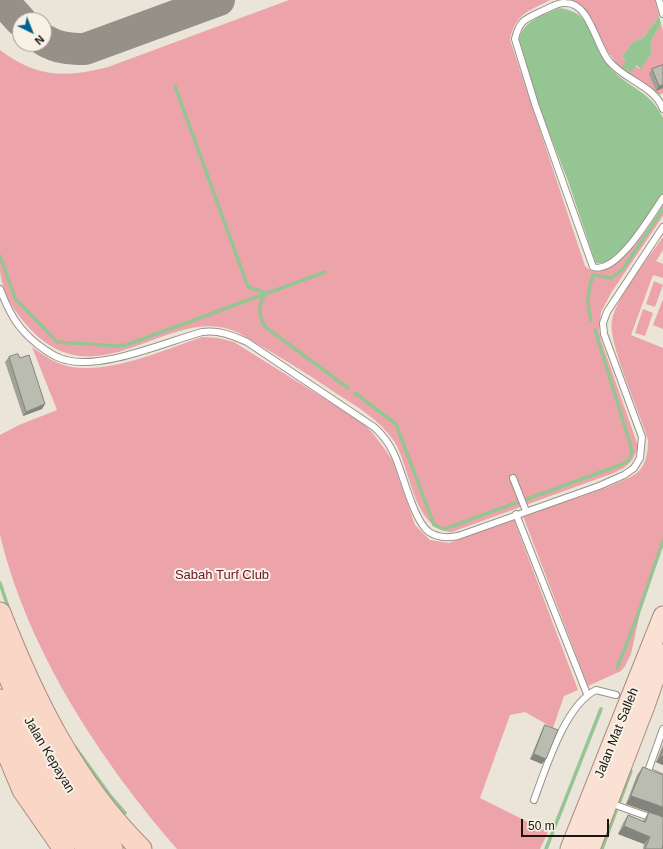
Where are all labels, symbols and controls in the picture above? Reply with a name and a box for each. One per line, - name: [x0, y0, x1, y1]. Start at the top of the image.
- north arrow: [12, 12, 52, 52]
- text: N: [33, 33, 47, 47]
- park label: Sabah Turf Club: [175, 567, 269, 583]
- street label: Jalan Mat Salleh: [592, 686, 642, 780]
- street label: Jalan Kepayan: [20, 714, 78, 796]
- scale bar: [523, 811, 611, 837]
- text: 50 m: [528, 819, 555, 833]

